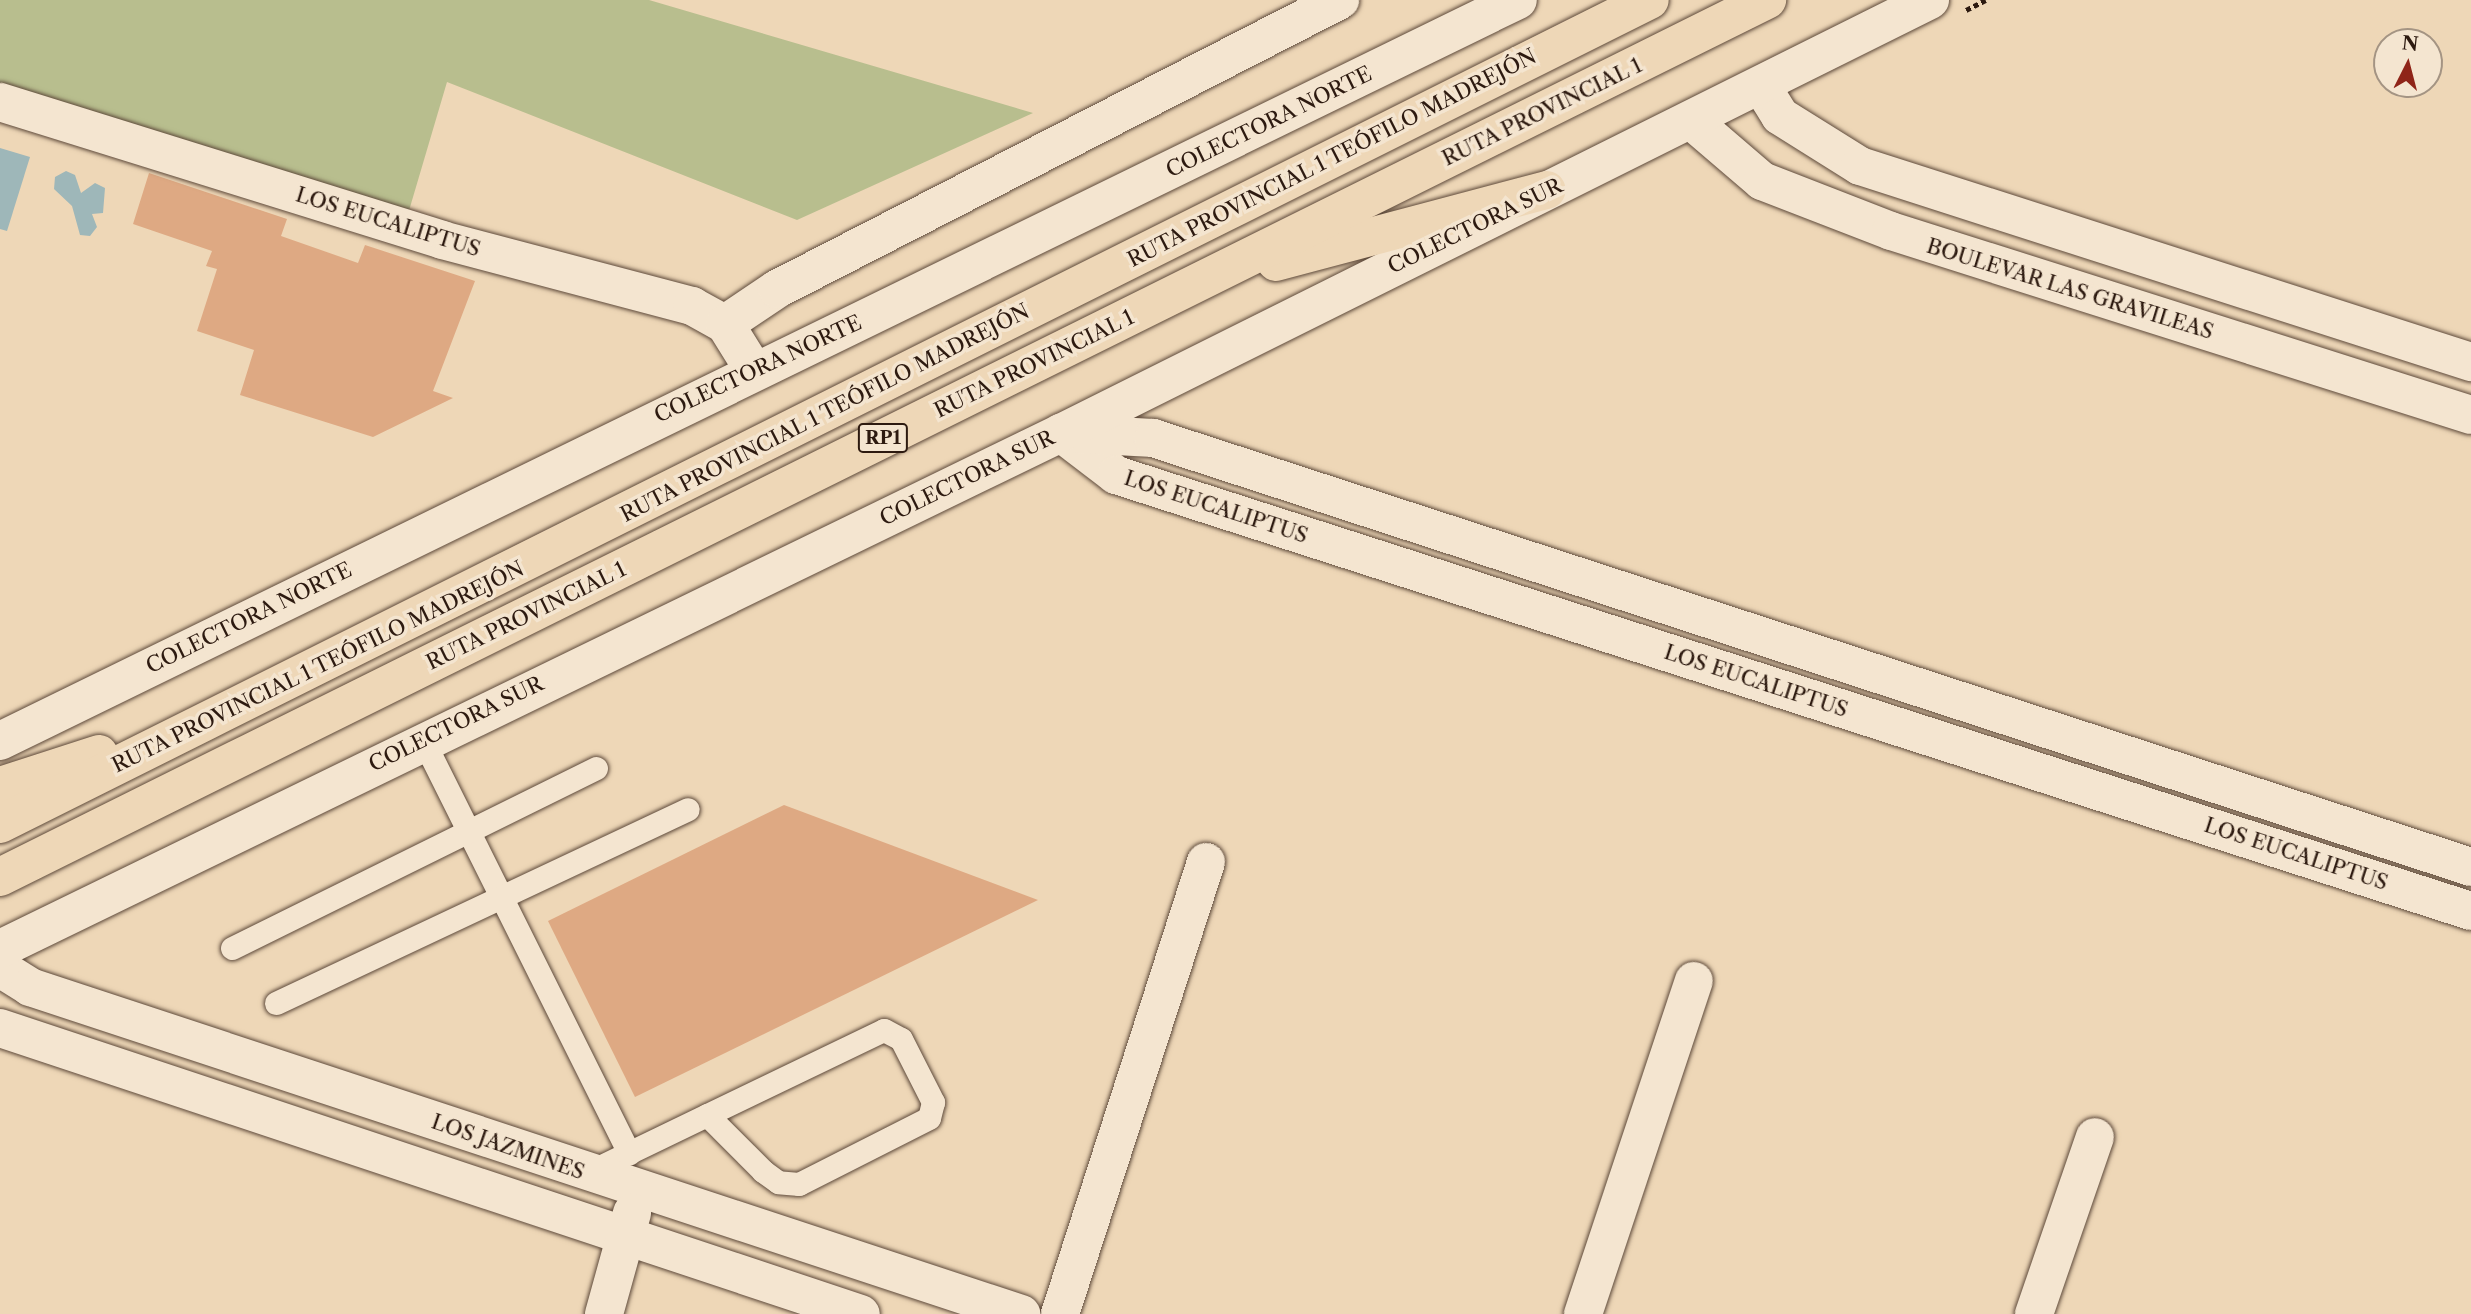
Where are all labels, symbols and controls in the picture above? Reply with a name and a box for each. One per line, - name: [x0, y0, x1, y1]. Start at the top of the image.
- north arrow: [2373, 28, 2443, 98]
- text: N: [2401, 31, 2419, 56]
- street label: RUTA PROVINCIAL 1 TEÓFILO MADREJÓN: [1123, 43, 1541, 273]
- street label: RUTA PROVINCIAL 1: [1437, 52, 1647, 172]
- street label: COLECTORA NORTE: [1162, 61, 1376, 183]
- street label: COLECTORA SUR: [1383, 173, 1567, 279]
- street label: LOS EUCALIPTUS: [293, 182, 483, 262]
- street label: BOULEVAR LAS GRAVILEAS: [1923, 233, 2217, 345]
- street label: RUTA PROVINCIAL 1 TEÓFILO MADREJÓN: [616, 298, 1034, 528]
- street label: RUTA PROVINCIAL 1: [929, 304, 1139, 424]
- street label: COLECTORA NORTE: [650, 310, 866, 428]
- road number: RP1: [857, 422, 909, 453]
- street label: COLECTORA SUR: [875, 425, 1059, 531]
- street label: LOS EUCALIPTUS: [1121, 465, 1311, 549]
- street label: RUTA PROVINCIAL 1 TEÓFILO MADREJÓN: [107, 555, 529, 779]
- street label: RUTA PROVINCIAL 1: [421, 556, 631, 676]
- street label: COLECTORA NORTE: [142, 557, 356, 679]
- street label: LOS EUCALIPTUS: [1661, 639, 1851, 723]
- street label: COLECTORA SUR: [364, 671, 548, 777]
- street label: LOS EUCALIPTUS: [2201, 812, 2391, 896]
- street label: LOS JAZMINES: [428, 1109, 588, 1185]

